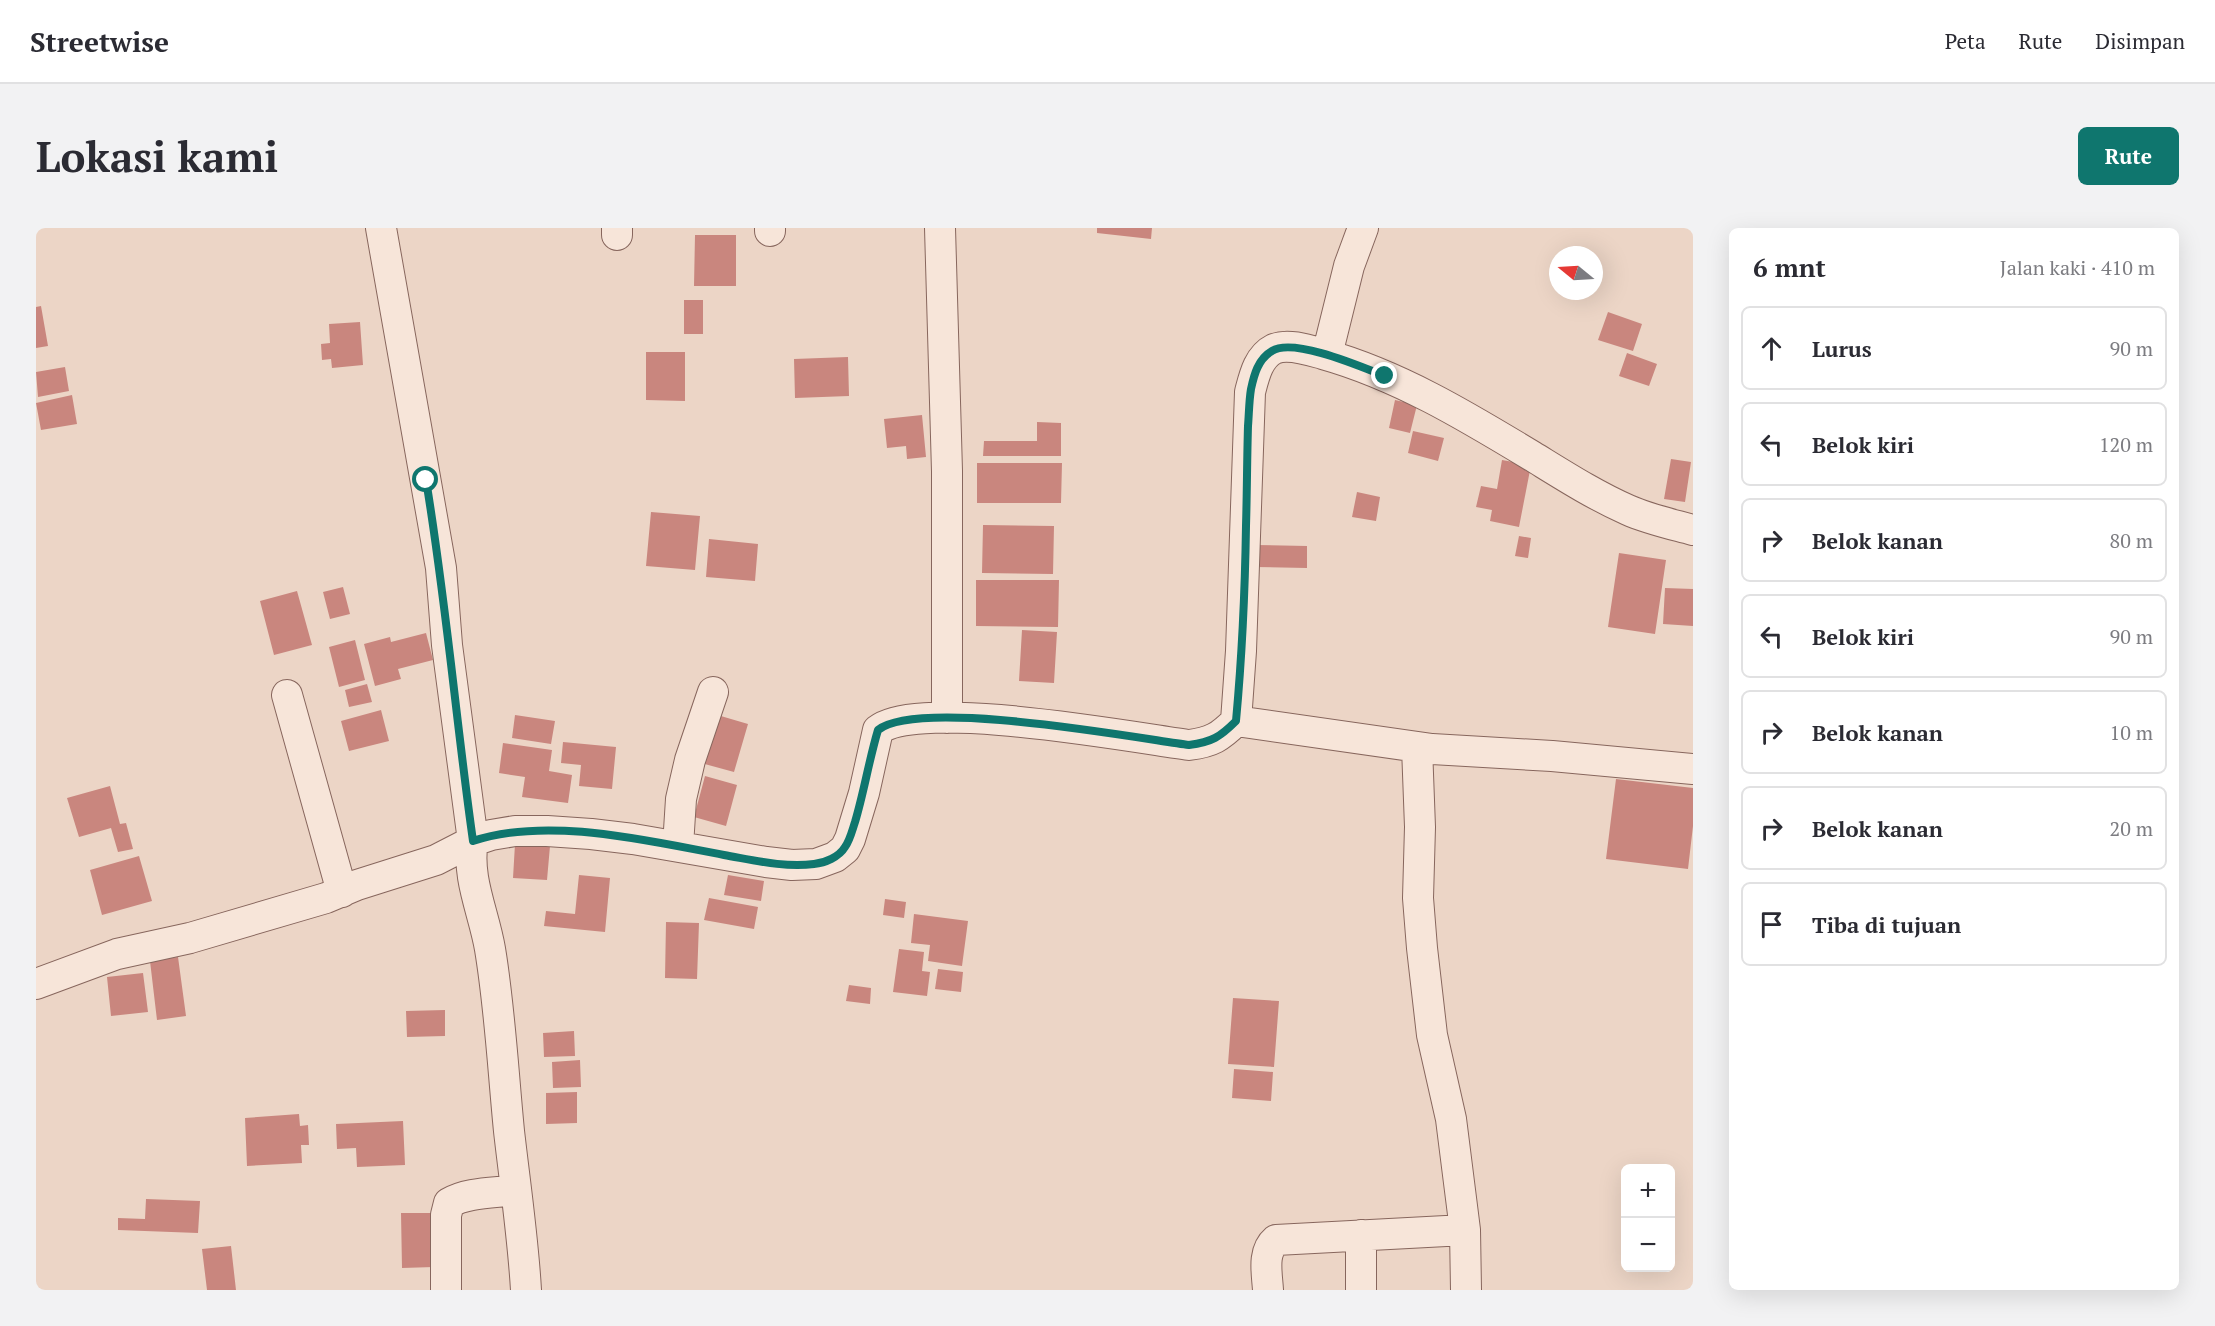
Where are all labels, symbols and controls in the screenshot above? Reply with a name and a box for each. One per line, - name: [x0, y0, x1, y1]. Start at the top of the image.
- text: Streetwise: [30, 23, 169, 60]
- text: Peta: [1945, 27, 1986, 55]
- text: Rute: [2019, 27, 2062, 55]
- text: Disimpan: [2095, 27, 2185, 55]
- button: Rute: [2078, 127, 2179, 185]
- text: Lokasi kami: [36, 128, 278, 184]
- north arrow: [1549, 246, 1603, 300]
- text: 6 mnt: [1753, 250, 1826, 284]
- text: Jalan kaki · 410 m: [2000, 254, 2155, 281]
- icon: ahead: [1755, 332, 1788, 365]
- text: Lurus: [1812, 334, 1872, 363]
- text: 90 m: [2110, 335, 2153, 362]
- route end: [1371, 362, 1397, 388]
- icon: left: [1755, 428, 1788, 461]
- text: Belok kiri: [1812, 430, 1914, 459]
- text: 120 m: [2099, 431, 2153, 458]
- route start: [412, 466, 438, 492]
- icon: right: [1755, 524, 1788, 557]
- text: Belok kanan: [1812, 526, 1943, 555]
- text: 80 m: [2110, 527, 2153, 554]
- icon: left: [1755, 620, 1788, 653]
- text: Belok kiri: [1812, 622, 1914, 651]
- text: 90 m: [2110, 623, 2153, 650]
- icon: right: [1755, 716, 1788, 749]
- text: Belok kanan: [1812, 718, 1943, 747]
- text: 10 m: [2110, 719, 2153, 746]
- icon: right: [1755, 812, 1788, 845]
- text: Belok kanan: [1812, 814, 1943, 843]
- text: 20 m: [2110, 815, 2153, 842]
- icon: arrive: [1755, 908, 1788, 941]
- text: Tiba di tujuan: [1812, 910, 1961, 939]
- map controls: [1621, 1164, 1675, 1272]
- button: +: [1621, 1164, 1675, 1218]
- button: −: [1621, 1218, 1675, 1272]

